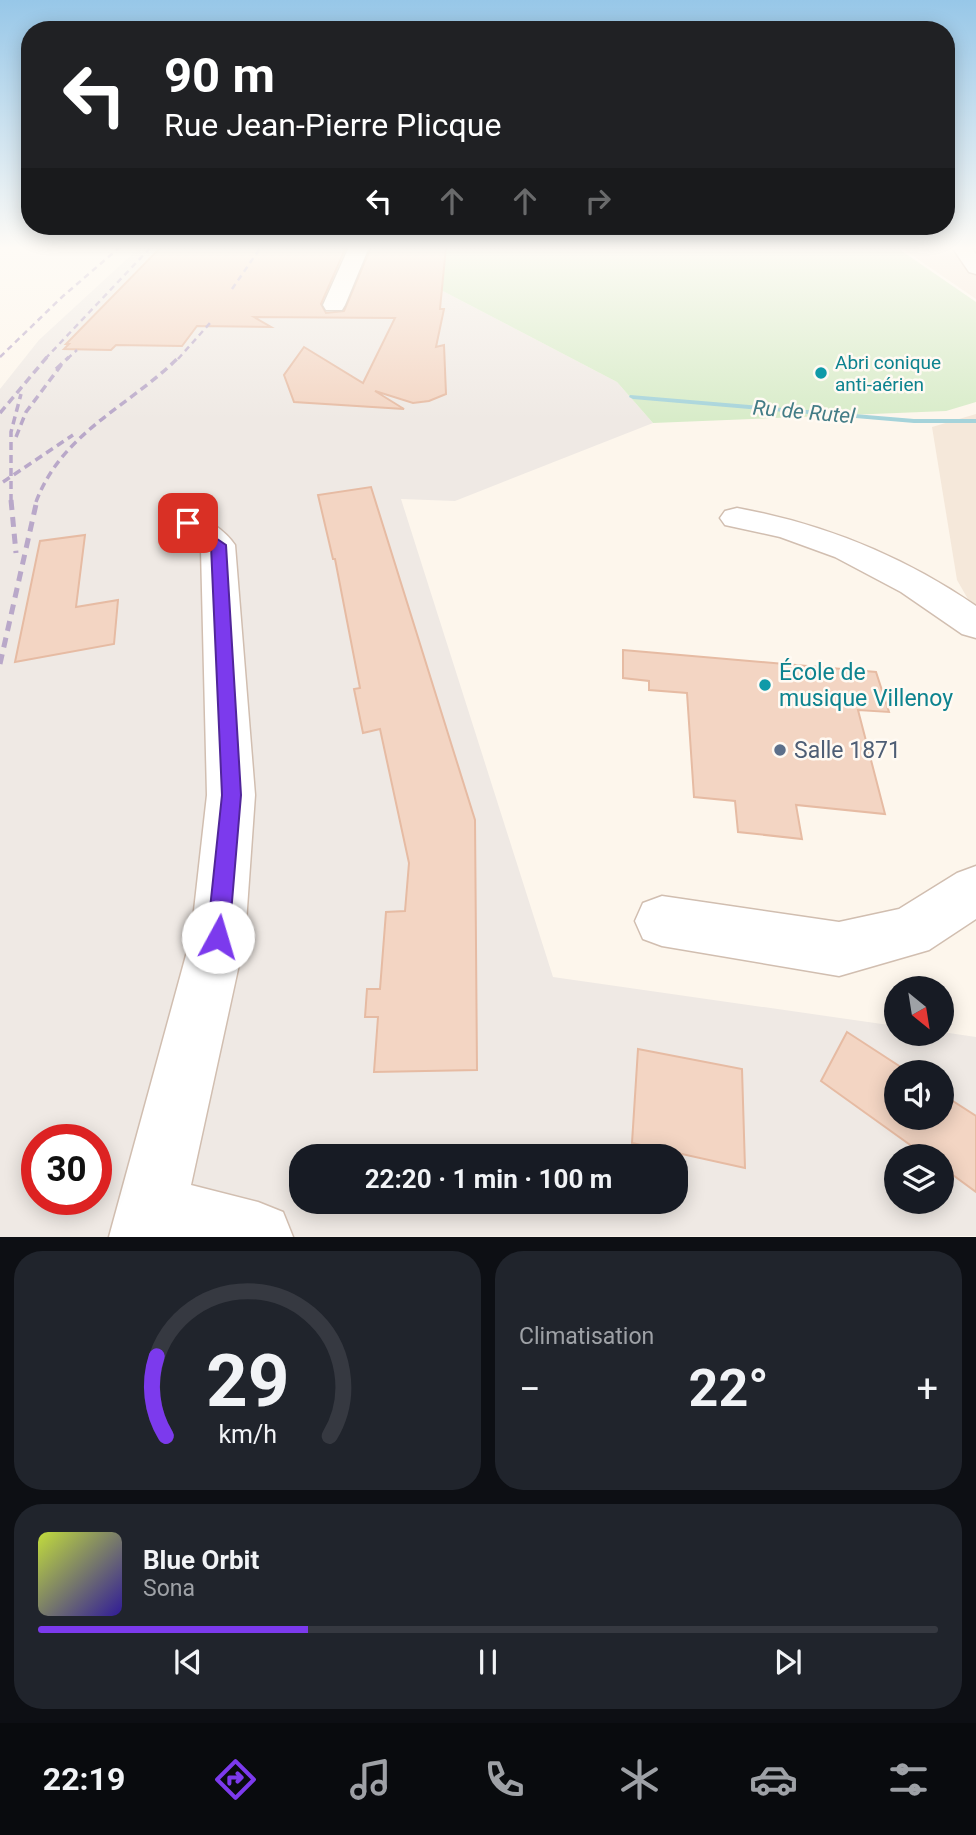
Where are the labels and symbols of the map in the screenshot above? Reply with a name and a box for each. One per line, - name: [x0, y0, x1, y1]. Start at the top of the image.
- place label: Abri conique anti-aérien: [835, 351, 941, 396]
- marker: Abri conique anti-aérien: [813, 365, 829, 381]
- water label: Ru de Rutel: [752, 396, 857, 429]
- pin: [158, 493, 218, 553]
- place label: École de musique Villenoy: [779, 658, 953, 712]
- marker: École de musique Villenoy: [757, 677, 773, 693]
- place label: Salle 1871: [794, 737, 901, 764]
- marker: Salle 1871: [772, 742, 788, 758]
- position arrow: [181, 900, 255, 974]
- north arrow: [884, 976, 954, 1046]
- speed limit sign: 30: [21, 1124, 112, 1215]

